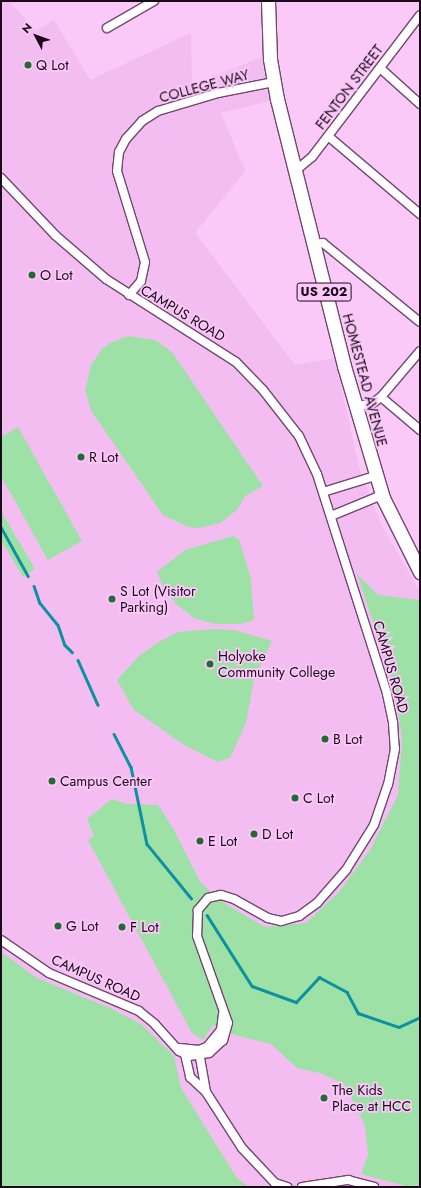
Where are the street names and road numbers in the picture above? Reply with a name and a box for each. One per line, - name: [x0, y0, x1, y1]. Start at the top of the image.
- street label: FENTON STREET: [312, 41, 386, 133]
- street label: COLLEGE WAY: [157, 66, 251, 106]
- street label: CAMPUS ROAD: [138, 281, 228, 345]
- road number: US 202: [296, 281, 352, 303]
- street label: HOMESTEAD AVENUE: [339, 312, 391, 448]
- street label: CAMPUS ROAD: [370, 619, 412, 715]
- street label: CAMPUS ROAD: [49, 951, 143, 1005]

